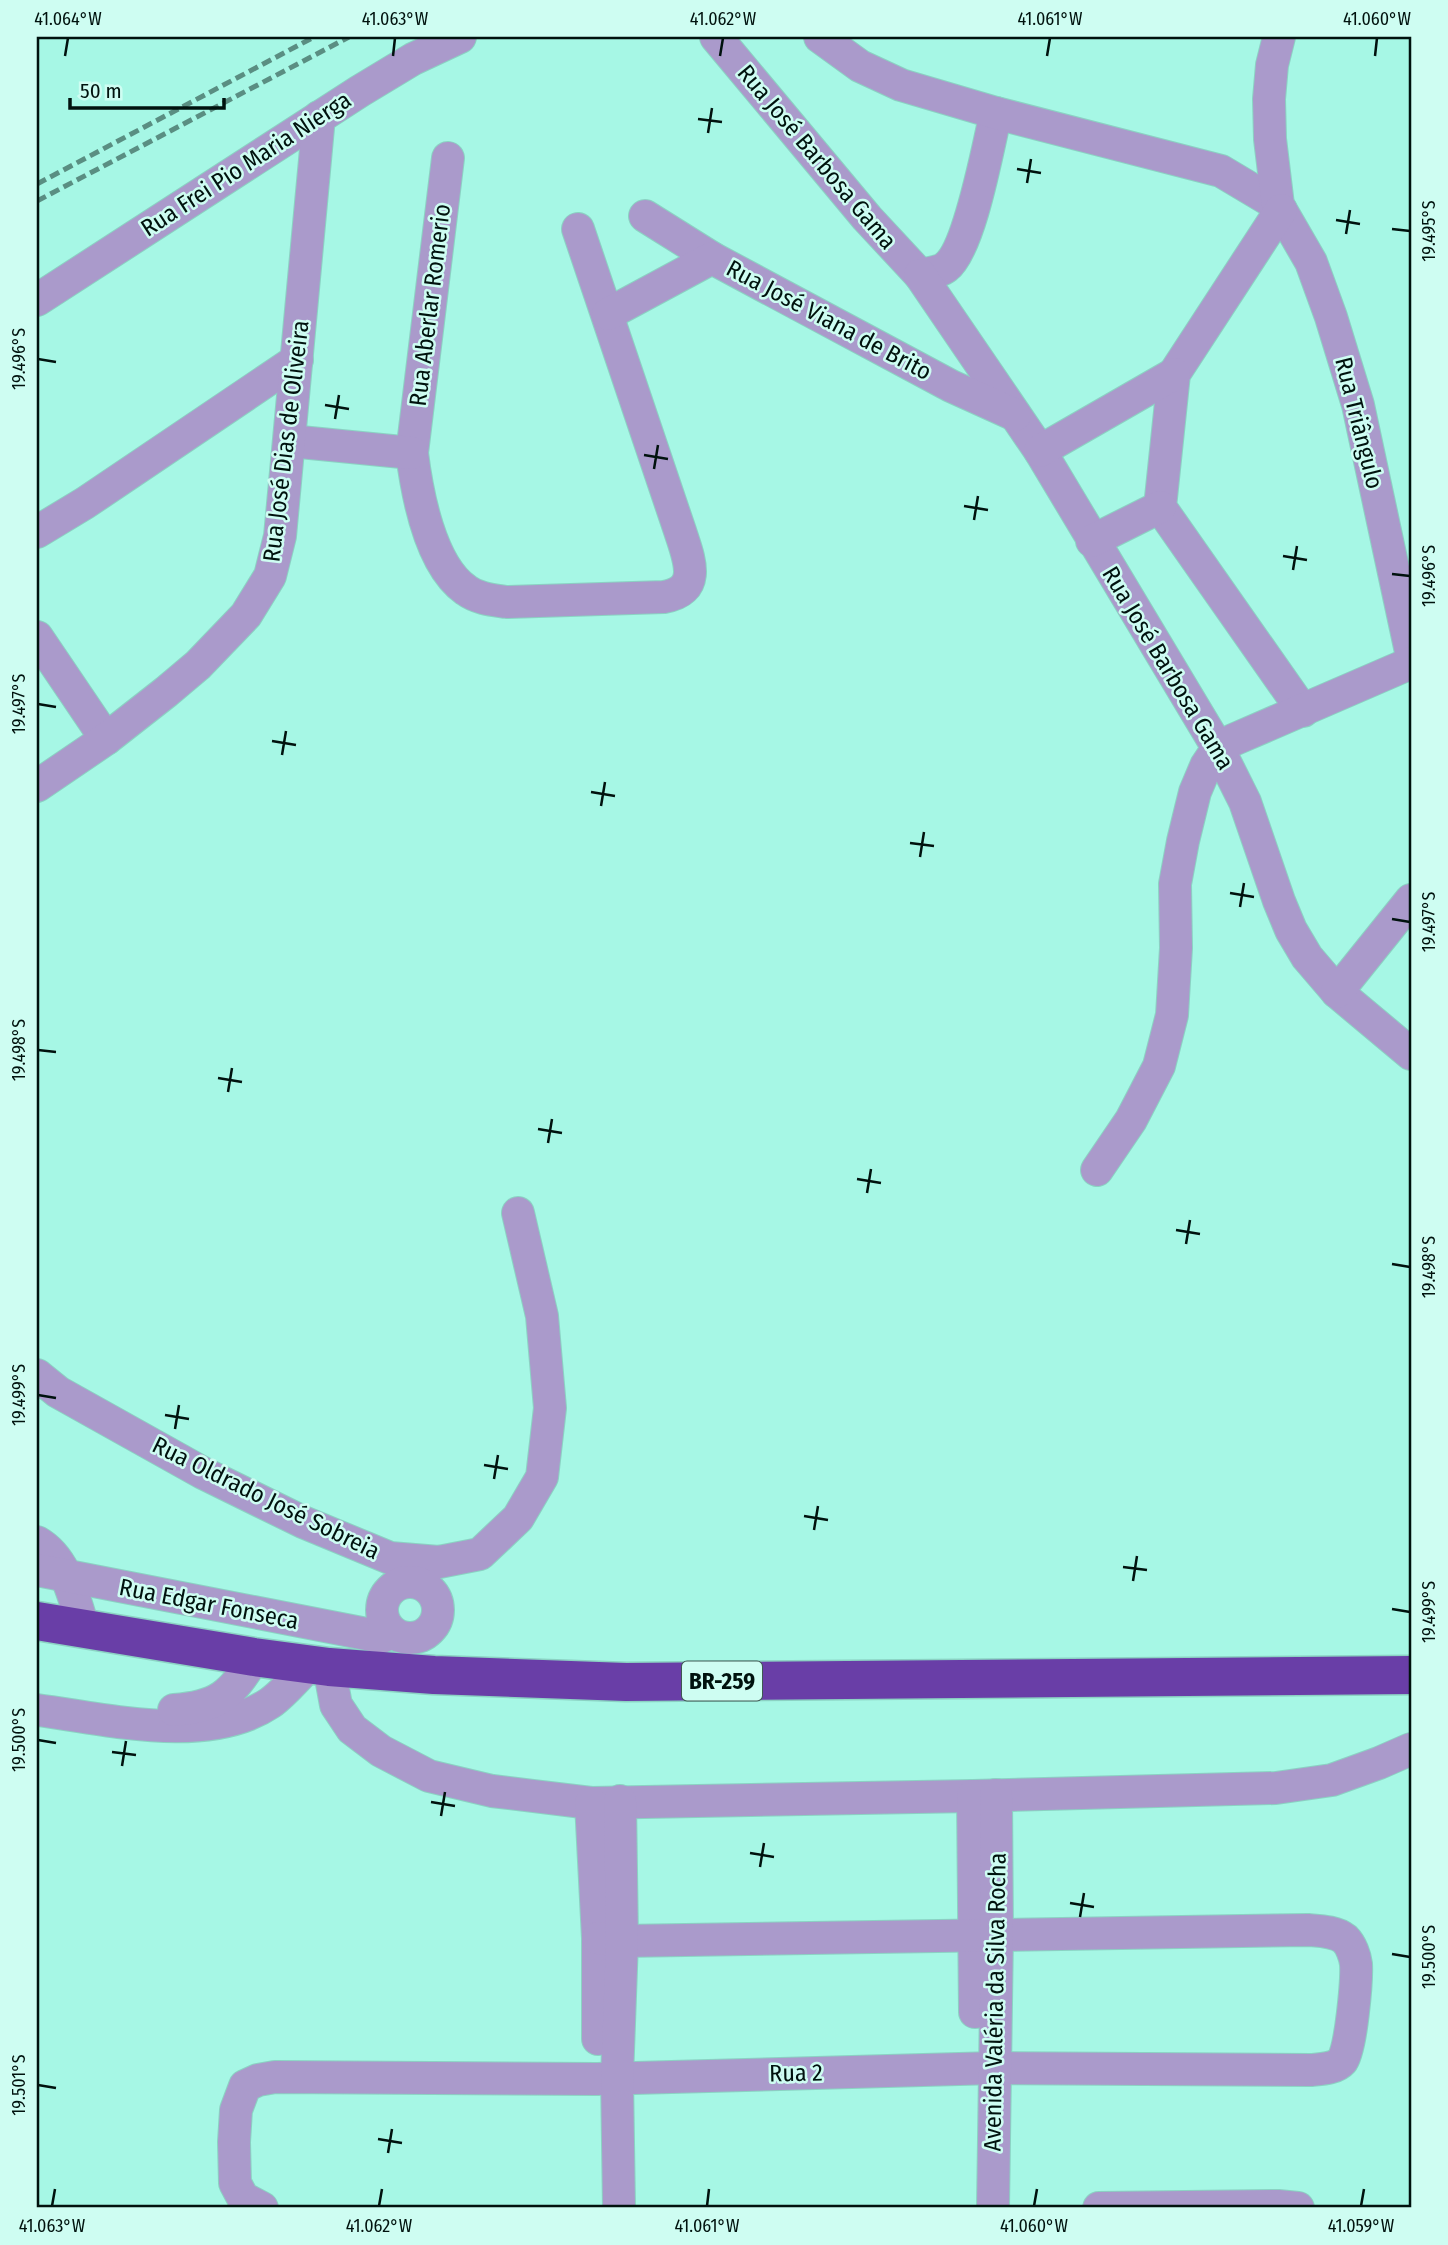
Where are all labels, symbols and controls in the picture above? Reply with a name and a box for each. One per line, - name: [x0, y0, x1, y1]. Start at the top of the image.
- text: 41.064°W: [34, 8, 102, 30]
- text: 41.063°W: [362, 8, 429, 30]
- text: 41.062°W: [690, 8, 757, 30]
- text: 41.061°W: [1018, 8, 1083, 30]
- text: 41.060°W: [1343, 8, 1412, 30]
- street label: Rua José Barbosa Gama: [732, 59, 902, 255]
- scale bar: [70, 66, 224, 110]
- text: 50 m: [80, 78, 122, 104]
- street label: Rua Frei Pio Maria Nierga: [136, 86, 356, 242]
- text: 19.495°S: [1418, 200, 1440, 262]
- street label: Rua Aberlar Romerio: [404, 202, 456, 408]
- street label: Rua José Viana de Brito: [722, 254, 936, 386]
- street label: Rua José Dias de Oliveira: [257, 319, 315, 563]
- text: 19.496°S: [8, 328, 30, 390]
- street label: Rua Triângulo: [1329, 354, 1389, 492]
- text: 19.496°S: [1418, 545, 1440, 607]
- street label: Rua José Barbosa Gama: [1096, 561, 1240, 775]
- text: 19.497°S: [8, 674, 30, 734]
- text: 19.497°S: [1418, 892, 1440, 952]
- text: 19.498°S: [8, 1019, 30, 1081]
- text: 19.498°S: [1418, 1236, 1440, 1298]
- text: 19.499°S: [8, 1364, 30, 1426]
- street label: Rua Oldrado José Sobreia: [148, 1431, 384, 1565]
- street label: Rua Edgar Fonseca: [117, 1573, 301, 1635]
- text: 19.499°S: [1418, 1581, 1440, 1643]
- road number: BR-259: [682, 1662, 762, 1700]
- text: 19.500°S: [8, 1708, 30, 1772]
- street label: Avenida Valéria da Silva Rocha: [978, 1852, 1012, 2152]
- text: 19.500°S: [1418, 1925, 1440, 1989]
- text: 19.501°S: [8, 2054, 30, 2116]
- street label: Rua 2: [769, 2059, 823, 2087]
- text: 41.063°W: [19, 2215, 86, 2237]
- text: 41.062°W: [346, 2215, 413, 2237]
- text: 41.061°W: [675, 2215, 740, 2237]
- text: 41.060°W: [1000, 2215, 1069, 2237]
- text: 41.059°W: [1328, 2215, 1395, 2237]

